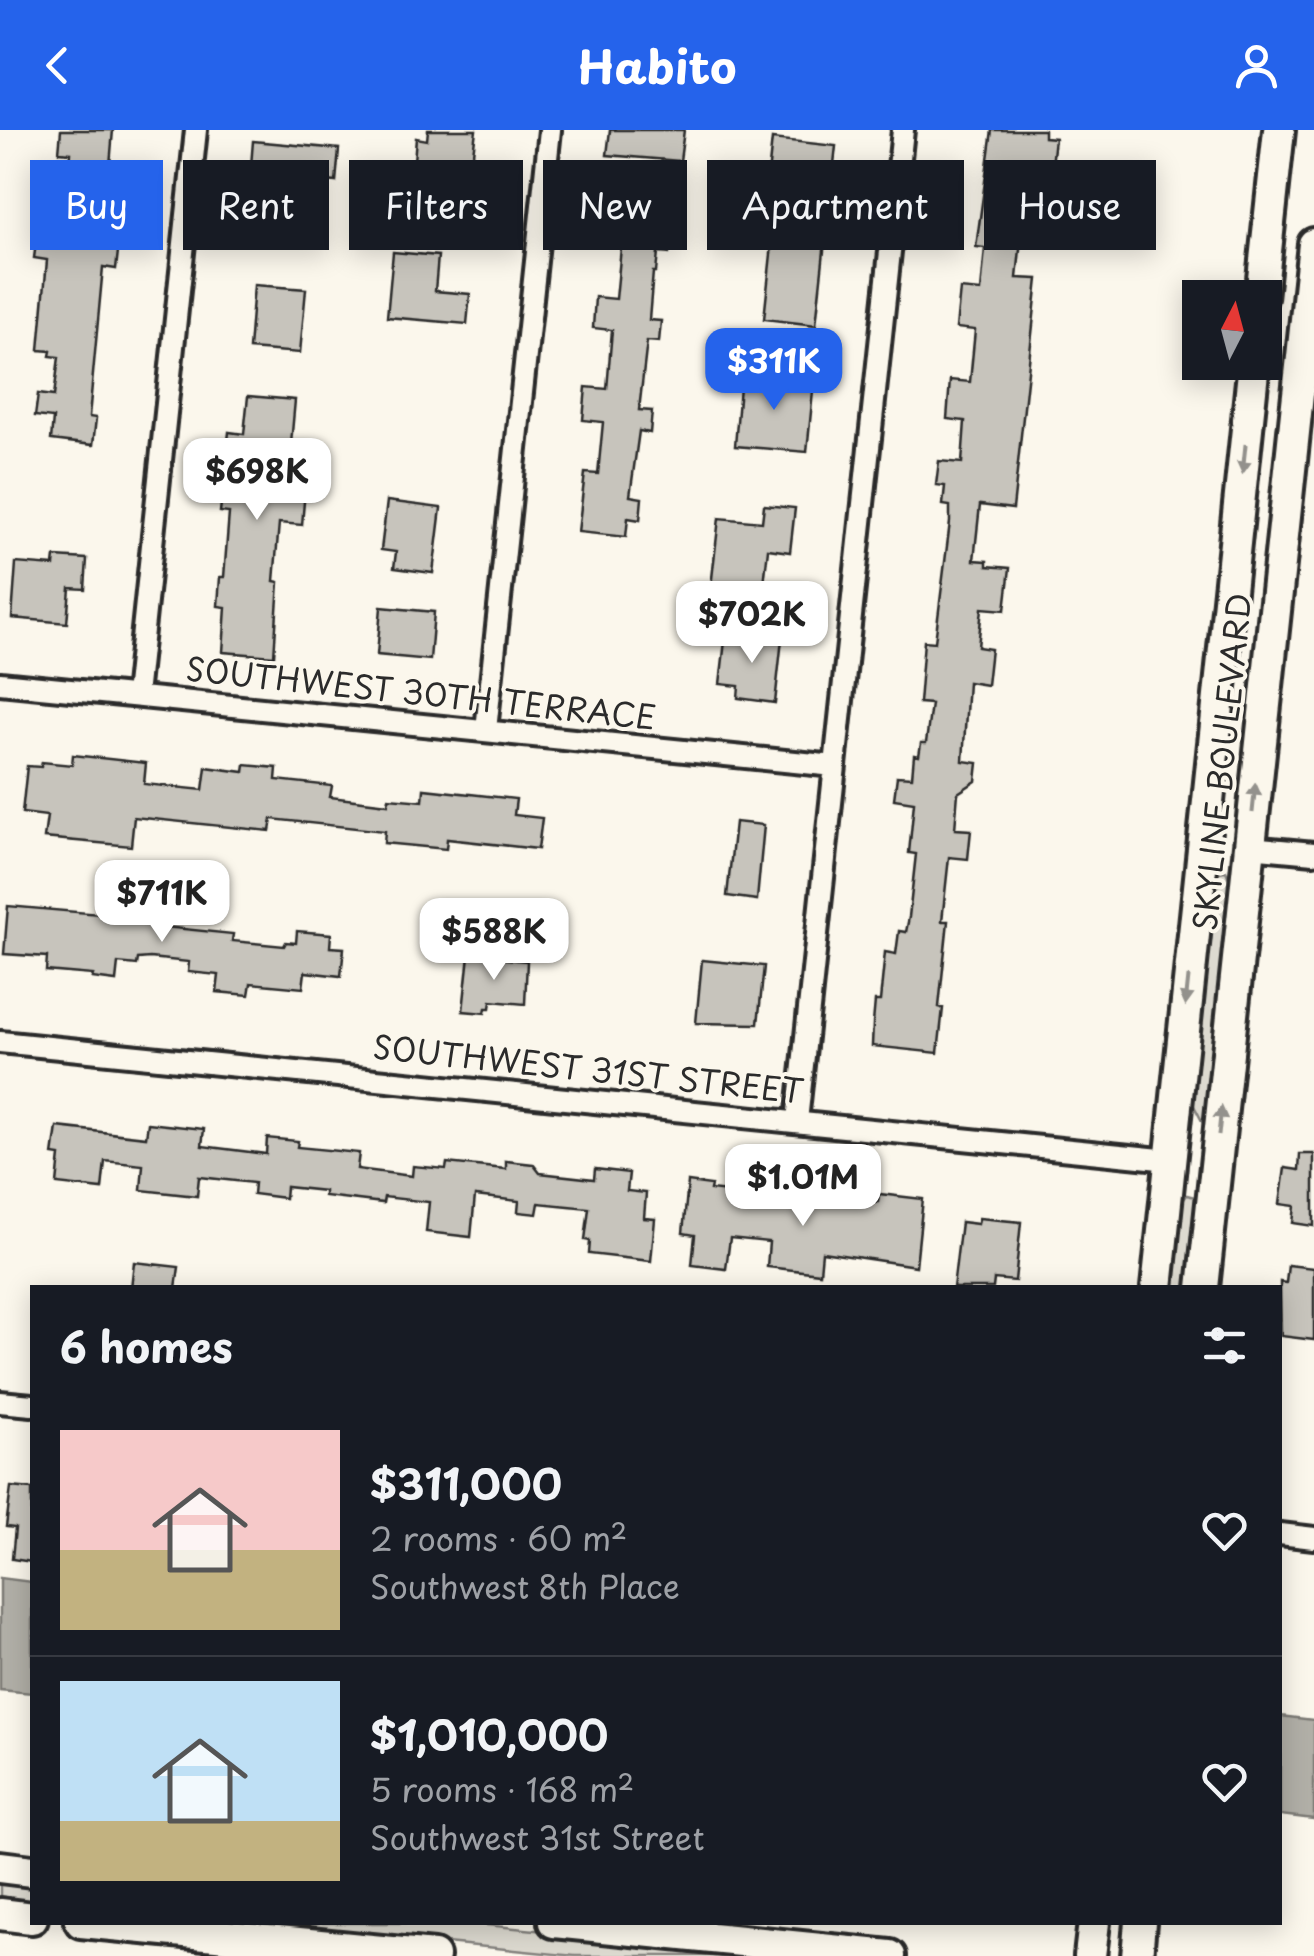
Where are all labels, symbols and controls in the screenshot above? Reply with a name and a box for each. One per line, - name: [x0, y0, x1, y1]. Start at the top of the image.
- text: Habito: [578, 31, 736, 99]
- icon: back: [30, 38, 85, 93]
- icon: person: [1229, 38, 1284, 93]
- chip: Buy: [30, 160, 163, 250]
- chip: Rent: [183, 160, 329, 250]
- chip: Filters: [349, 160, 523, 250]
- chip: New: [543, 160, 687, 250]
- chip: Apartment: [707, 160, 964, 250]
- chip: House: [984, 160, 1156, 250]
- north arrow: [1182, 280, 1282, 380]
- map controls: [1182, 280, 1282, 380]
- pin: $311K: [704, 328, 844, 413]
- text: $311K: [727, 336, 821, 384]
- pin: $698K: [187, 438, 327, 523]
- one-way arrow: [1235, 444, 1251, 476]
- text: $698K: [205, 446, 309, 494]
- pin: $702K: [682, 581, 822, 666]
- text: $702K: [698, 589, 806, 637]
- street label: SKYLINE BOULEVARD: [1179, 591, 1263, 933]
- street label: SOUTHWEST 30TH TERRACE: [184, 643, 659, 741]
- one-way arrow: [1246, 781, 1262, 813]
- pin: $711K: [92, 860, 232, 945]
- text: $711K: [117, 868, 207, 916]
- pin: $588K: [424, 898, 564, 983]
- text: $588K: [442, 906, 546, 954]
- one-way arrow: [1179, 976, 1195, 1008]
- street label: SOUTHWEST 31ST STREET: [371, 1022, 806, 1114]
- one-way arrow: [1213, 1104, 1229, 1136]
- pin: $1.01M: [722, 1144, 884, 1229]
- text: $1.01M: [747, 1152, 859, 1200]
- text: 6 homes: [60, 1314, 233, 1377]
- icon: filters: [1197, 1318, 1252, 1373]
- text: $311,000: [370, 1451, 562, 1514]
- icon: home: [140, 1470, 260, 1590]
- icon: heart: [1197, 1503, 1252, 1558]
- text: 2 rooms · 60 m²: [370, 1514, 627, 1562]
- text: Southwest 8th Place: [370, 1562, 680, 1610]
- text: $1,010,000: [370, 1702, 608, 1765]
- icon: home: [140, 1721, 260, 1841]
- icon: heart: [1197, 1754, 1252, 1809]
- text: 5 rooms · 168 m²: [370, 1765, 634, 1813]
- text: Southwest 31st Street: [370, 1813, 705, 1861]

